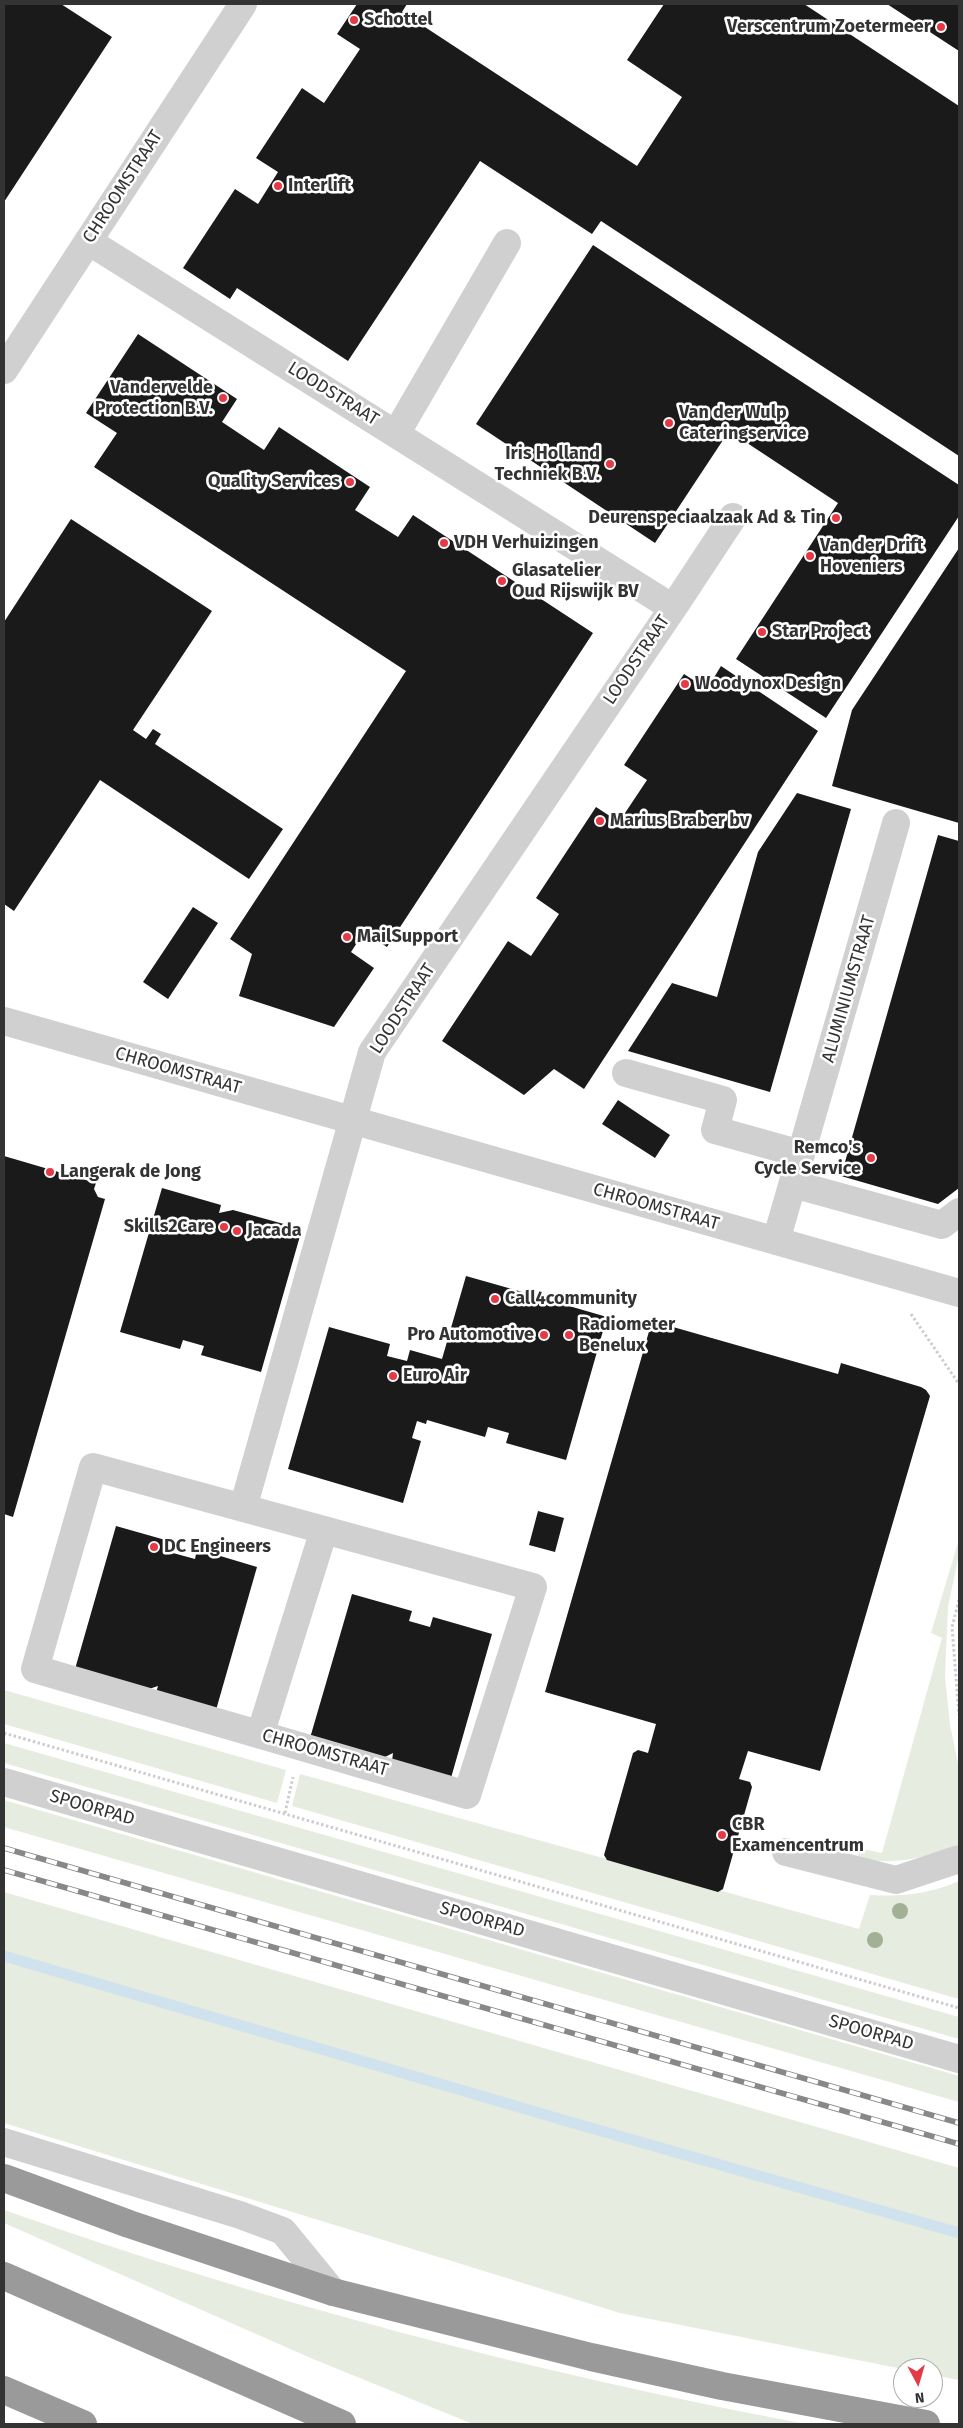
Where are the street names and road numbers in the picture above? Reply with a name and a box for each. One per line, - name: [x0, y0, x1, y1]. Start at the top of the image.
- street label: CHROOMSTRAAT: [78, 127, 168, 247]
- street label: LOODSTRAAT: [283, 357, 383, 431]
- street label: LOODSTRAAT: [599, 611, 675, 709]
- street label: ALUMINIUMSTRAAT: [818, 913, 880, 1065]
- street label: LOODSTRAAT: [366, 960, 440, 1058]
- street label: CHROOMSTRAAT: [112, 1043, 244, 1099]
- street label: CHROOMSTRAAT: [590, 1179, 722, 1235]
- street label: CHROOMSTRAAT: [259, 1725, 391, 1781]
- street label: SPOORPAD: [47, 1786, 137, 1830]
- street label: SPOORPAD: [437, 1898, 527, 1942]
- street label: SPOORPAD: [826, 2011, 916, 2055]

